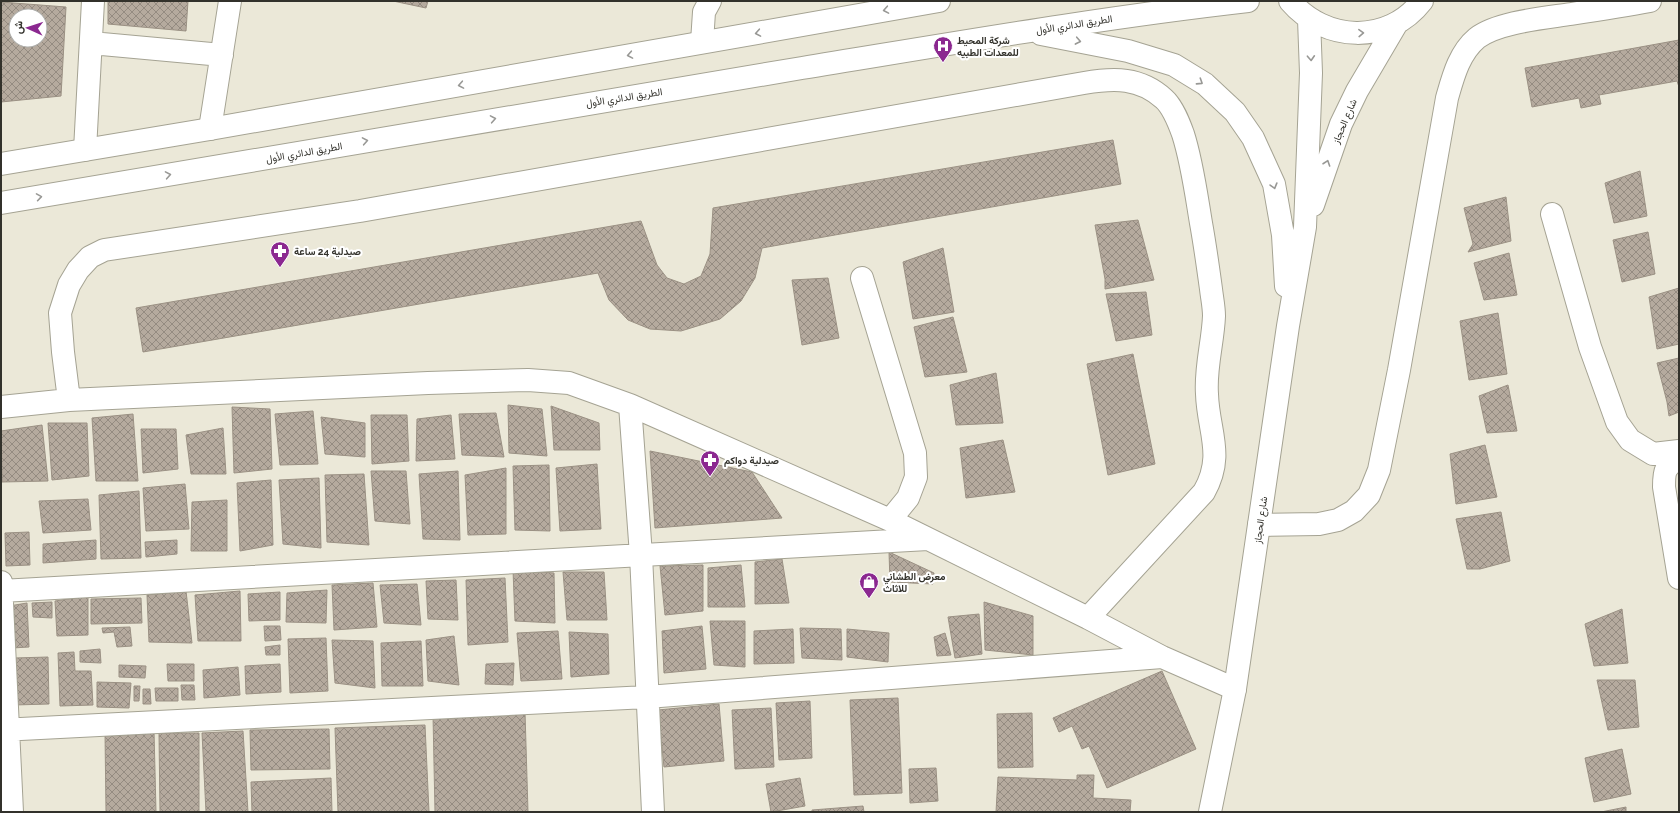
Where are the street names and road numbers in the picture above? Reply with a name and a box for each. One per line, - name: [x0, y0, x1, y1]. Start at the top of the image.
- street label: الطريق الدائري الأول: [1035, 13, 1114, 39]
- street label: الطريق الدائري الأول: [585, 86, 664, 112]
- street label: شارع الحجاز: [1330, 97, 1360, 147]
- street label: الطريق الدائري الأول: [265, 140, 344, 168]
- street label: شارع الحجاز: [1252, 496, 1270, 546]

